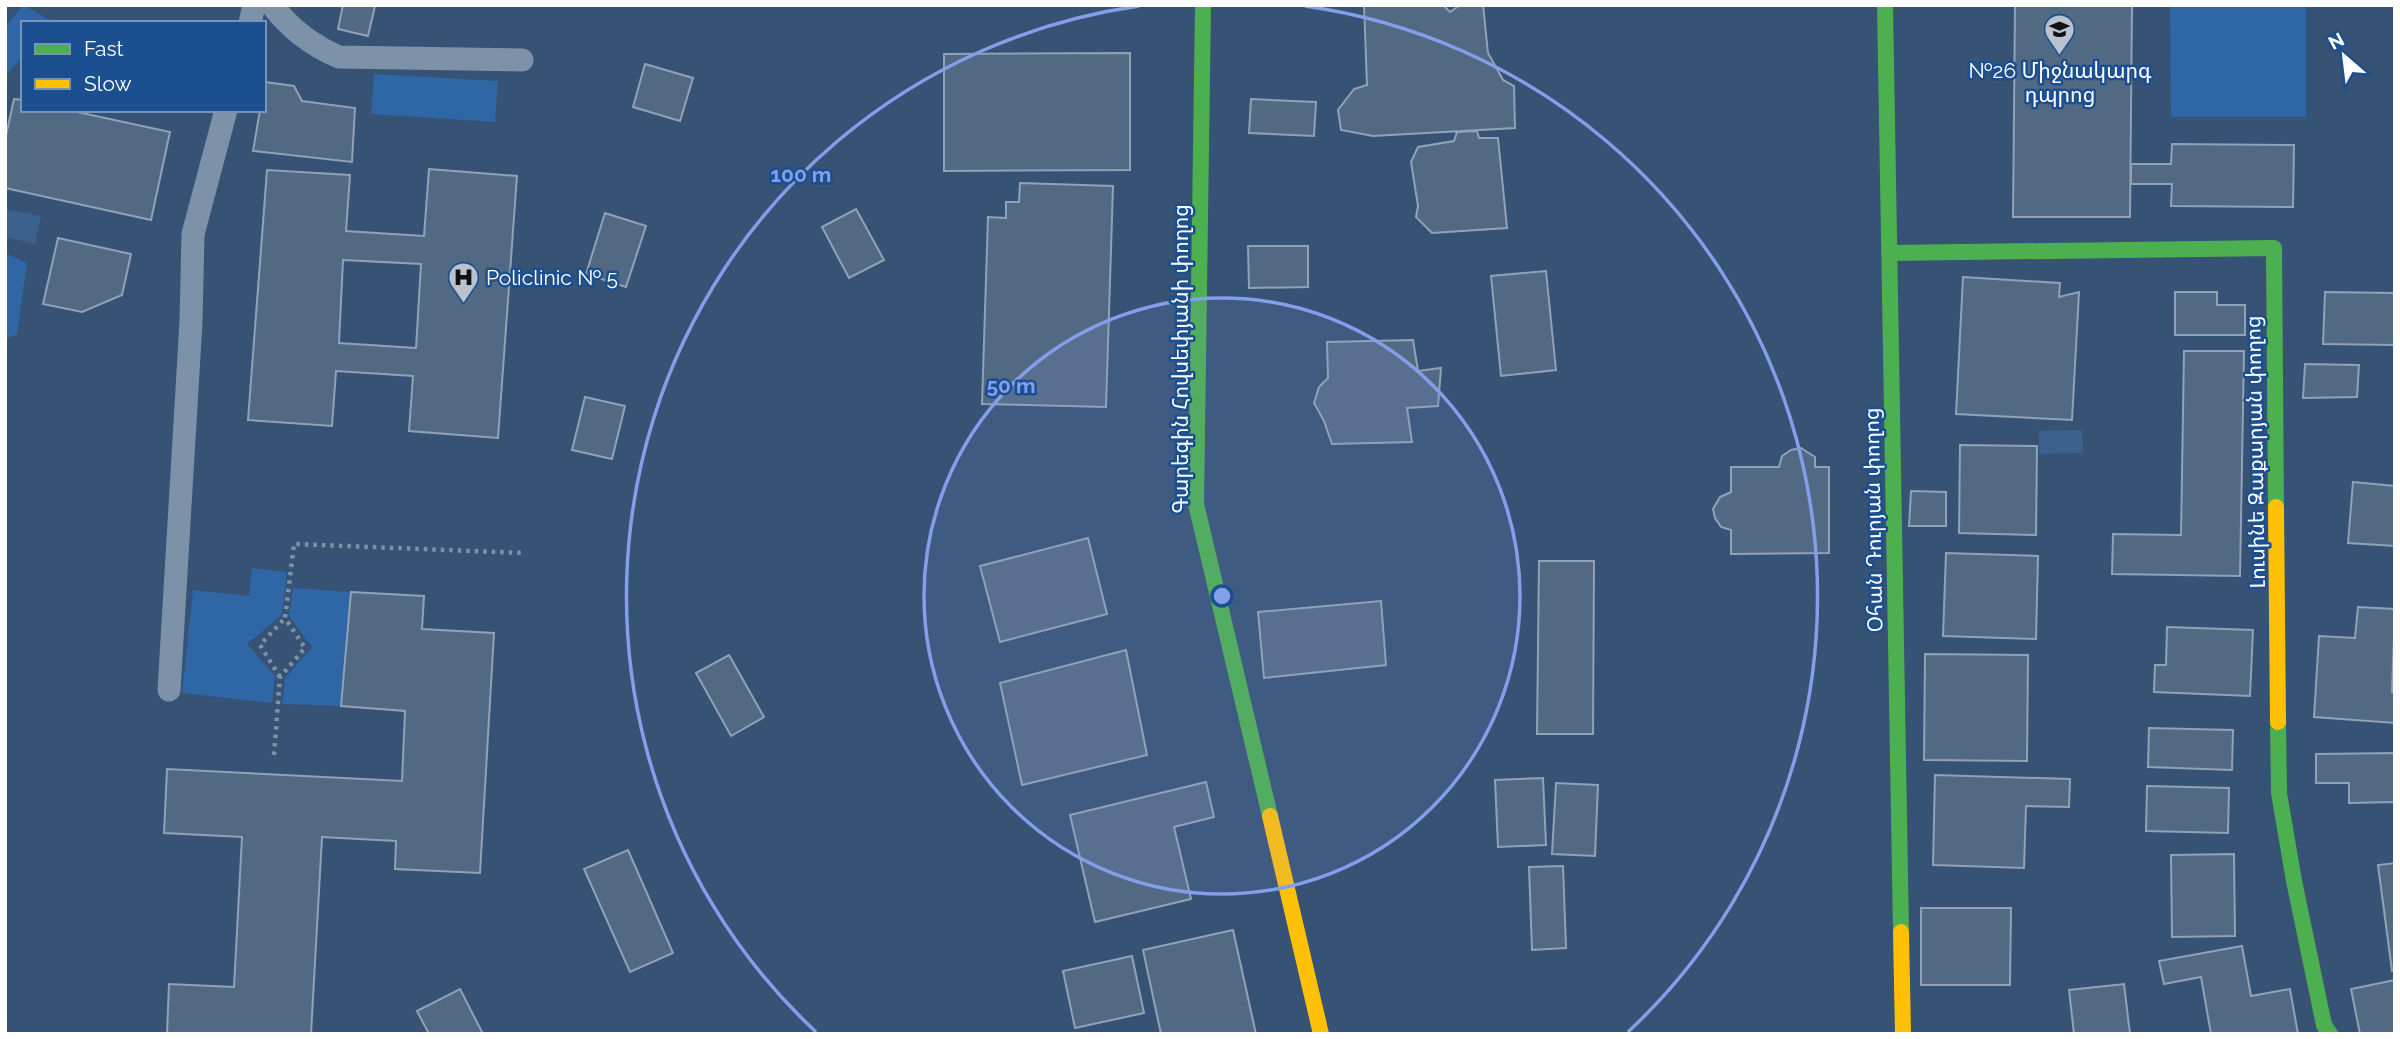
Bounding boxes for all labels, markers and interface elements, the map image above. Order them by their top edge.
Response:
school or university icon: №26 Միջնակարգ դպրոց [2043,13,2077,57]
legend [21,21,266,112]
north arrow [2309,21,2379,91]
text: N [2324,28,2348,54]
text: Fast [84,36,124,61]
place label: №26 Միջնակարգ դպրոց [1969,58,2152,107]
text: Slow [84,71,132,96]
text: 100 m [771,162,831,187]
street label: Գարեգին Հովսեփյանի փողոց [1168,204,1193,514]
hospital icon: Policlinic № 5 [446,260,480,304]
place label: Policlinic № 5 [486,265,618,290]
street label: Լուսինե Զաքարյան փողոց [2240,315,2270,589]
text: 50 m [986,373,1036,398]
street label: Օհան Դուրյան փողոց [1859,407,1887,633]
centre of rings [1210,584,1234,608]

